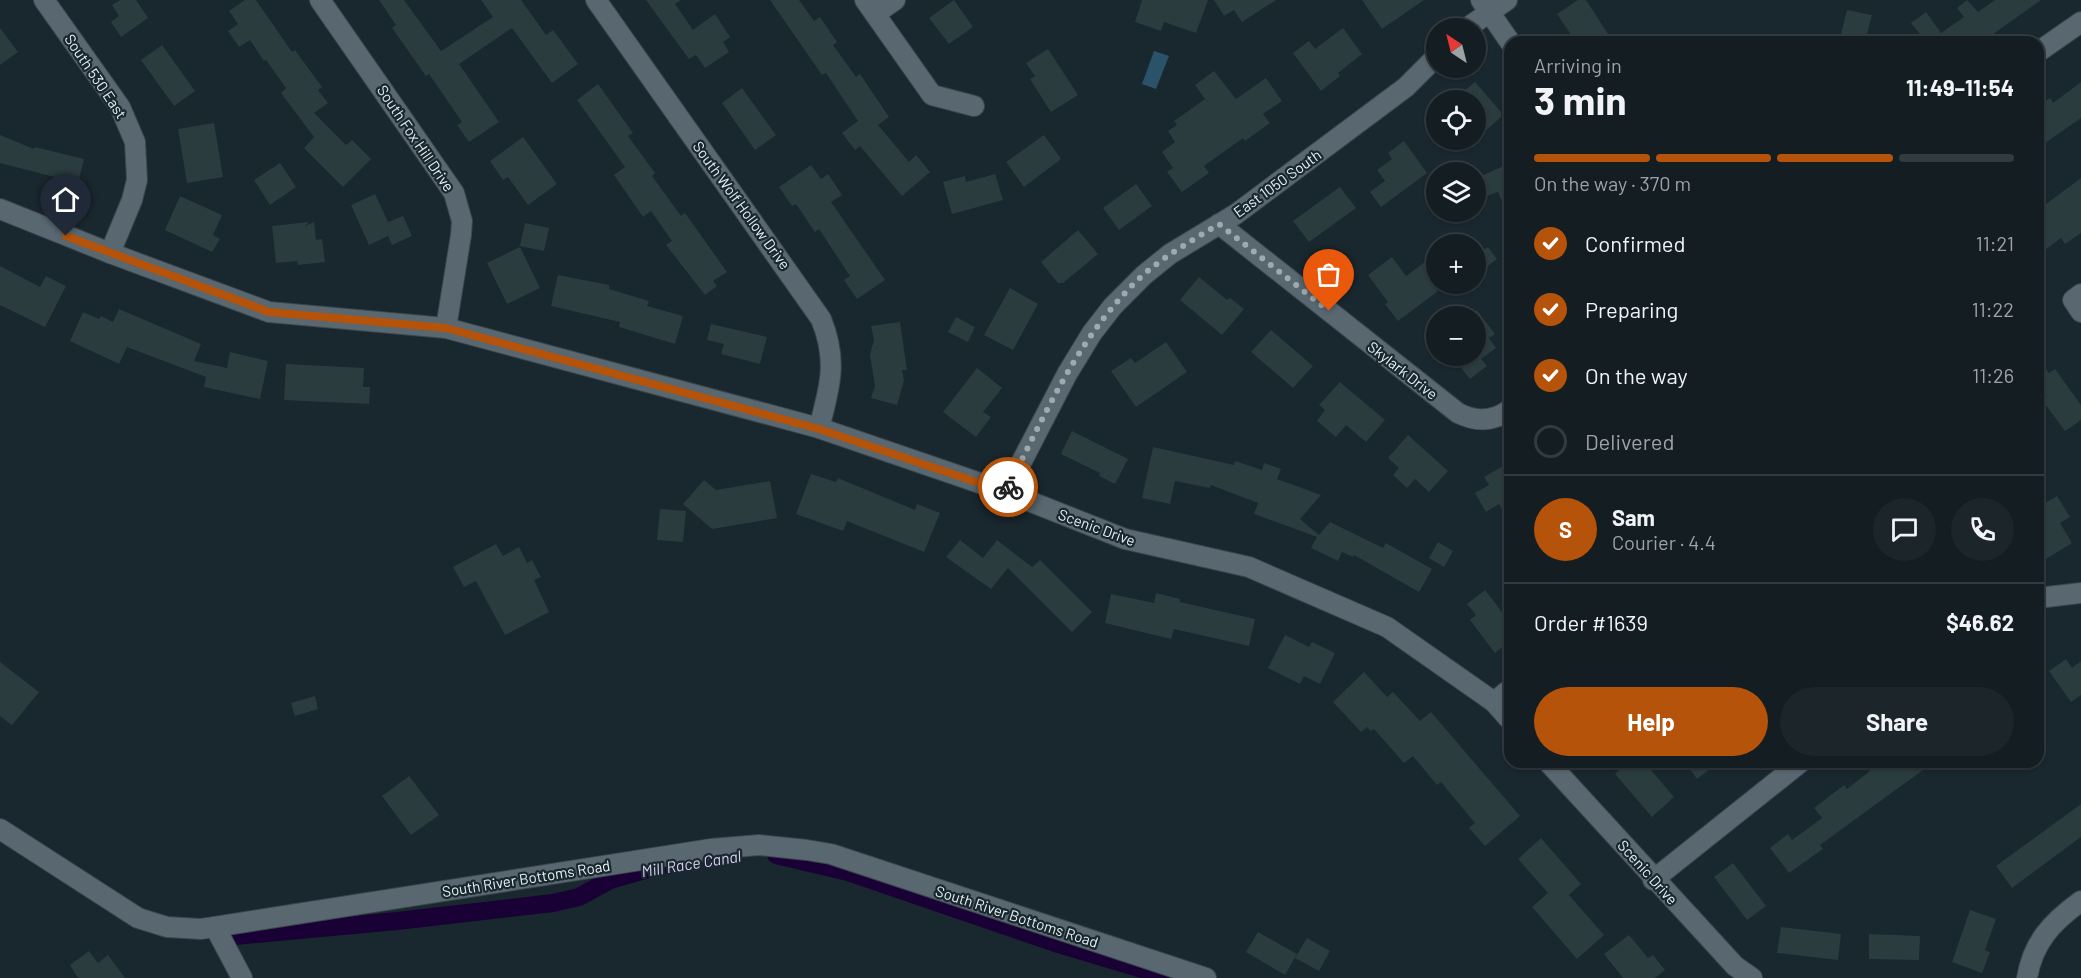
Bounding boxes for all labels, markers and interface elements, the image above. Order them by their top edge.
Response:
north arrow [1426,18,1486,78]
map controls [1426,18,1486,366]
street label: South 530 East [61,30,131,122]
text: Arriving in [1534,53,1622,77]
text: 11:49–11:54 [1906,74,2014,100]
text: 3 min [1534,76,1627,123]
street label: South Fox Hill Drive [374,81,458,195]
button: locate [1426,90,1486,150]
street label: South Wolf Hollow Drive [689,137,795,273]
street label: East 1050 South [1230,145,1324,221]
button: layers [1426,162,1486,222]
text: On the way · 370 m [1534,171,1691,195]
pin [40,174,91,236]
icon: home [49,183,82,216]
icon: check [1534,227,1567,260]
text: Confirmed [1585,230,1685,256]
text: 11:21 [1976,231,2014,255]
button: + [1426,234,1486,294]
pin [1303,249,1354,311]
icon: bag [1312,258,1345,291]
icon: check [1534,293,1567,326]
text: Preparing [1585,296,1678,322]
text: 11:22 [1972,297,2014,321]
button: − [1426,306,1486,366]
street label: Skylark Drive [1364,337,1442,403]
icon: check [1534,359,1567,392]
text: On the way [1585,362,1688,388]
text: 11:26 [1972,363,2014,387]
text: Delivered [1585,428,1674,454]
courier [978,457,1038,517]
icon: bike [992,471,1025,504]
button: chat [1873,498,1936,561]
button: phone [1951,498,2014,561]
text: Sam [1612,504,1655,530]
street label: Scenic Drive [1056,505,1138,549]
text: S [1559,516,1572,542]
text: Courier · 4.4 [1612,530,1716,554]
text: Order #1639 [1534,609,1648,635]
text: $46.62 [1946,609,2014,635]
button: Help [1534,687,1768,756]
button: Share [1780,687,2014,756]
street label: Scenic Drive [1614,836,1682,908]
water label: Mill Race Canal [640,846,743,880]
street label: South River Bottoms Road [441,856,611,900]
street label: South River Bottoms Road [933,881,1101,951]

